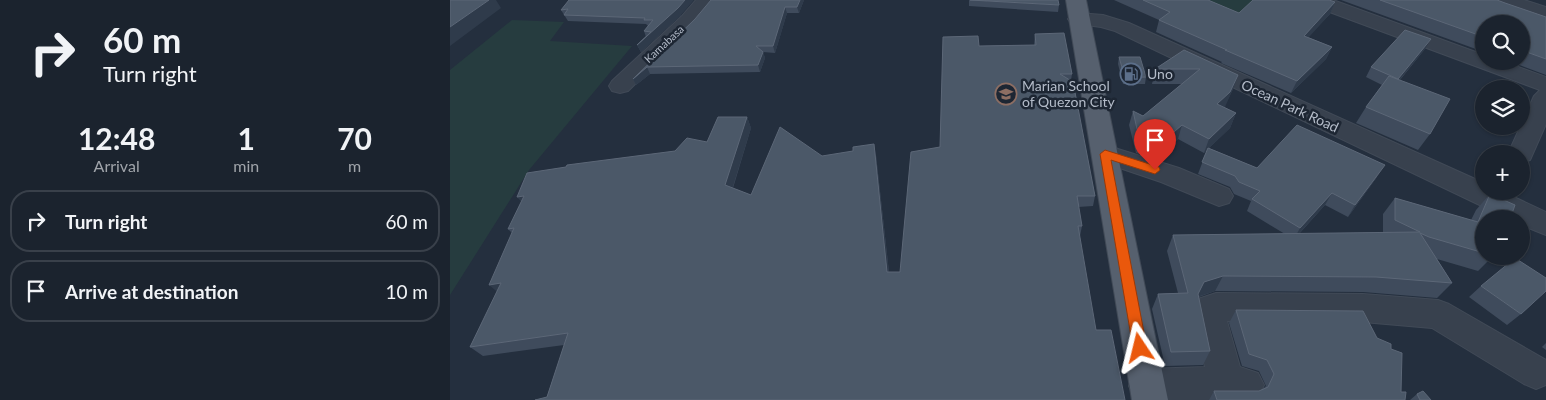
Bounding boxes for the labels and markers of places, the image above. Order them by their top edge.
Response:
fuel station icon: Uno [1119,62,1143,86]
place label: Uno [1147,65,1173,82]
place label: Marian School of Quezon City [1022,77,1116,110]
school or university icon: Marian School of Quezon City [994,82,1018,106]
pin [1134,119,1176,170]

